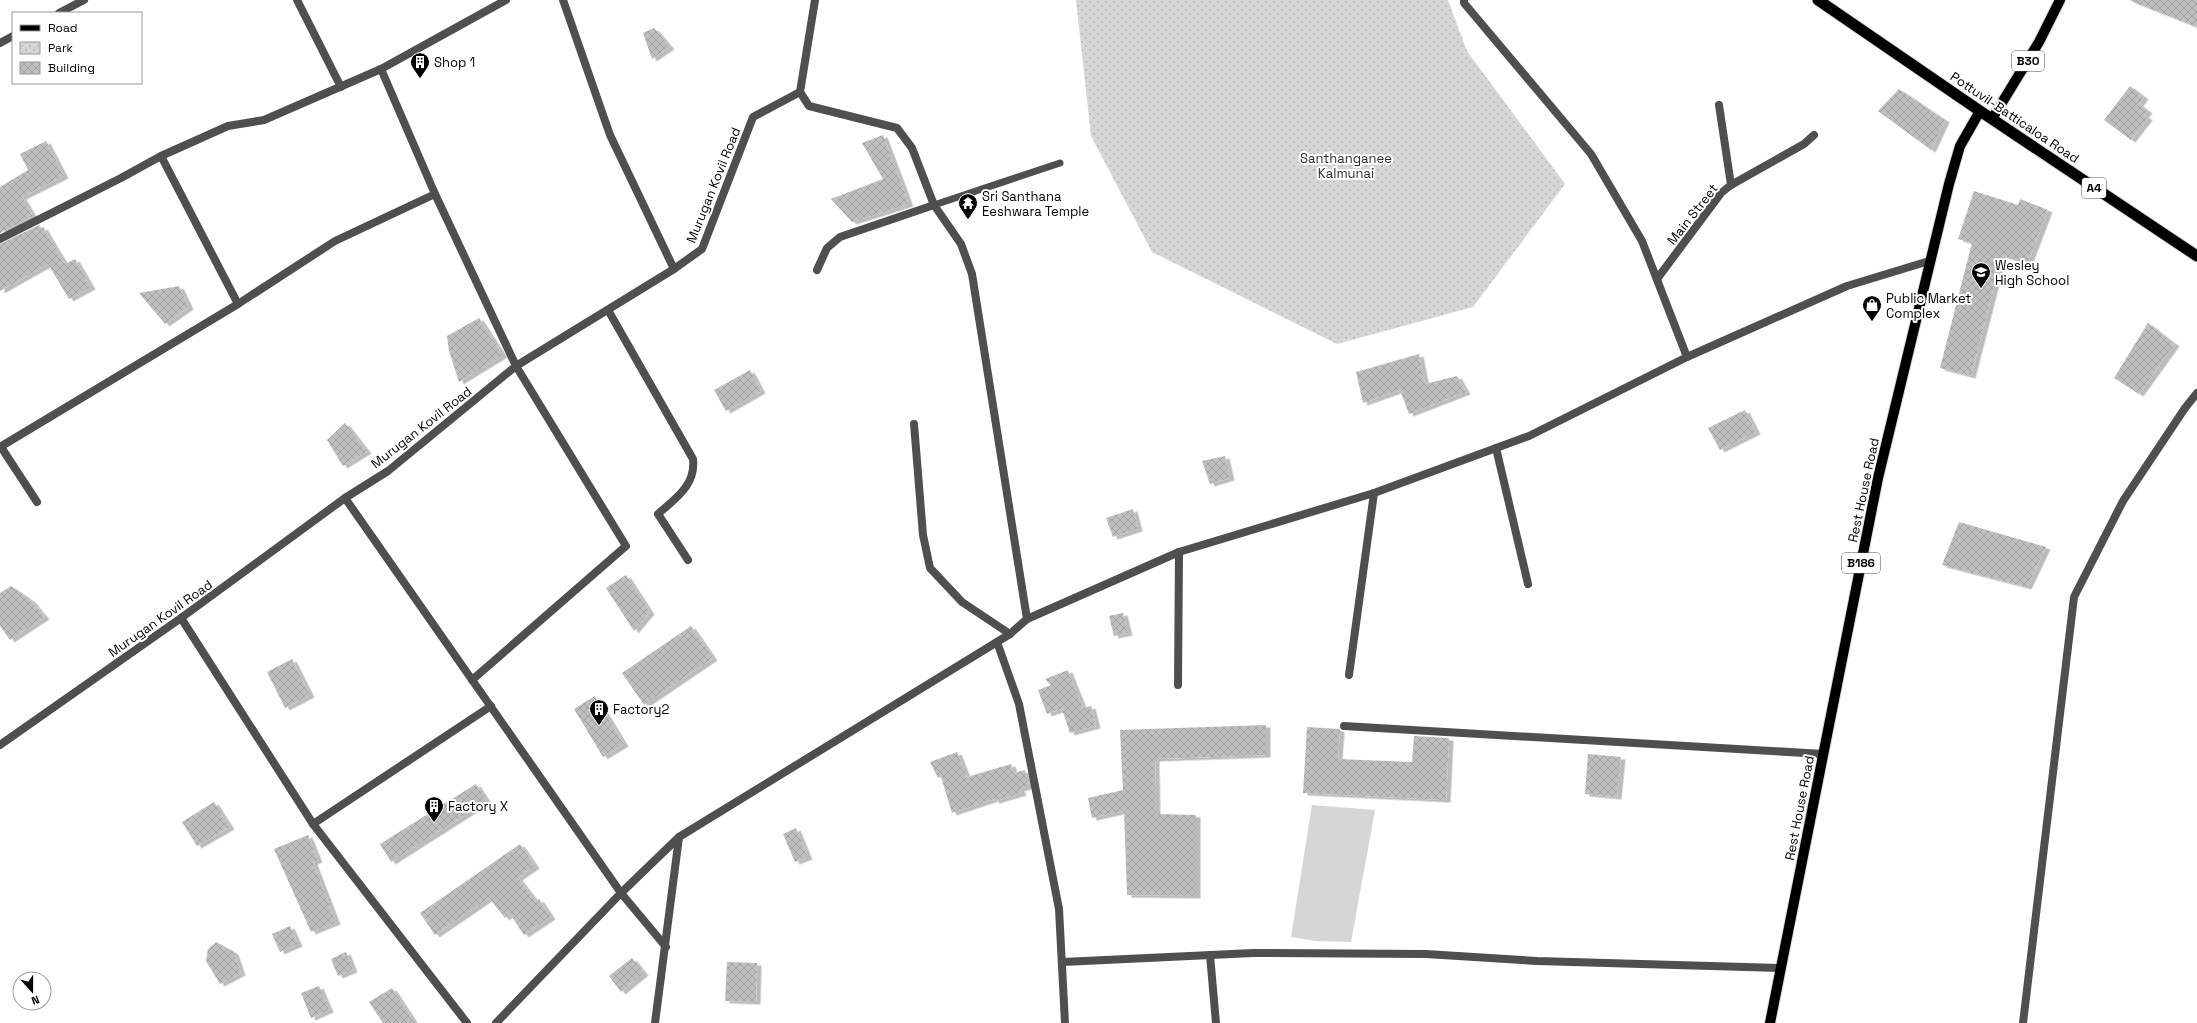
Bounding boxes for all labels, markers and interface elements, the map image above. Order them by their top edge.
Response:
legend [12,12,142,84]
text: Road [48,20,77,36]
text: Park [48,40,73,56]
building icon: Shop 1 [409,51,431,79]
road number: B30 [2012,51,2044,71]
place label: Shop 1 [434,54,475,71]
text: Building [48,60,95,76]
street label: Pottuvil-Batticaloa Road [1947,68,2082,167]
street label: Murugan Kovil Road [682,125,744,246]
park label: Santhanganee Kalmunai [1300,150,1392,182]
road number: A4 [2082,178,2106,198]
street label: Main Street [1663,180,1722,248]
place label: Sri Santhana Eeshwara Temple [982,188,1089,220]
temple icon: Sri Santhana Eeshwara Temple [957,192,979,220]
place label: Wesley High School [1995,257,2069,289]
school or university icon: Wesley High School [1970,261,1992,289]
place label: Public Market Complex [1886,290,1971,322]
shop icon: Public Market Complex [1861,294,1883,322]
street label: Murugan Kovil Road [368,383,475,472]
street label: Rest House Road [1844,436,1883,544]
road number: B186 [1842,553,1880,573]
street label: Murugan Kovil Road [105,576,216,661]
building icon: Factory2 [588,698,610,726]
place label: Factory2 [613,701,669,718]
street label: Rest House Road [1781,754,1818,862]
building icon: Factory X [423,795,445,823]
place label: Factory X [448,798,508,815]
north arrow [12,971,52,1011]
text: N [30,992,42,1008]

